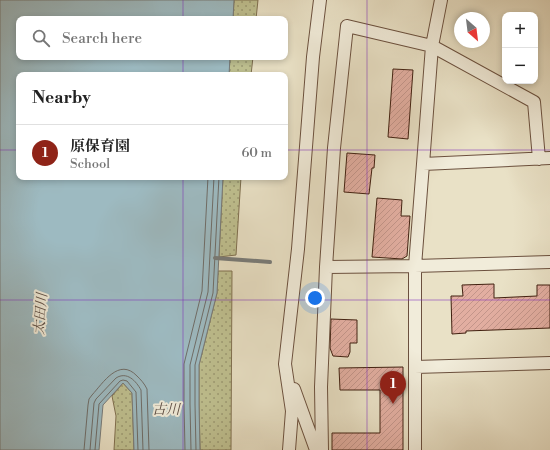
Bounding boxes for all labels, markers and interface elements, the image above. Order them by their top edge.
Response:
north arrow [454,12,490,48]
map controls [502,12,538,84]
button: + [502,12,538,48]
search box [16,16,288,60]
icon: search [30,27,52,49]
text: Search here [62,29,142,48]
button: − [502,48,538,84]
text: Nearby [32,87,91,109]
text: 原保育園 [70,137,130,156]
text: 1 [42,145,48,161]
text: 60 m [241,145,272,161]
text: School [70,156,110,172]
your location [305,288,325,308]
water label: 太田川 [30,290,52,336]
pin: 1 [380,371,406,404]
water label: 古川 [152,401,182,419]

